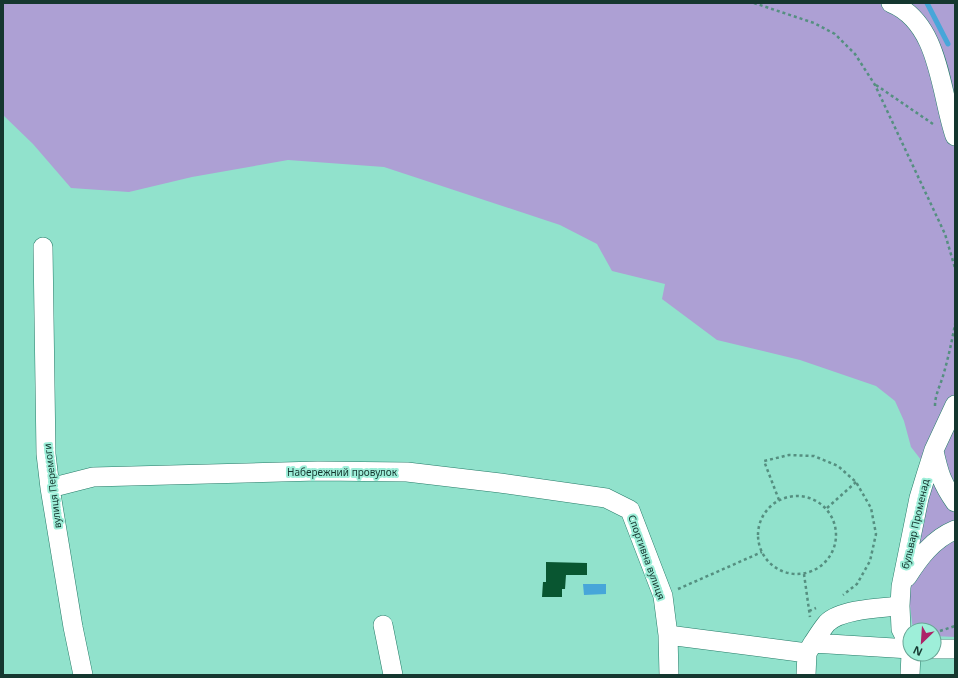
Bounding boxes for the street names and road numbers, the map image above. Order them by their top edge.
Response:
street label: вулиця Перемоги [40,443,64,529]
street label: Набережний провулок [287,465,398,479]
street label: бульвар Променад [898,478,932,570]
street label: Спортивна вулиця [625,513,669,601]

